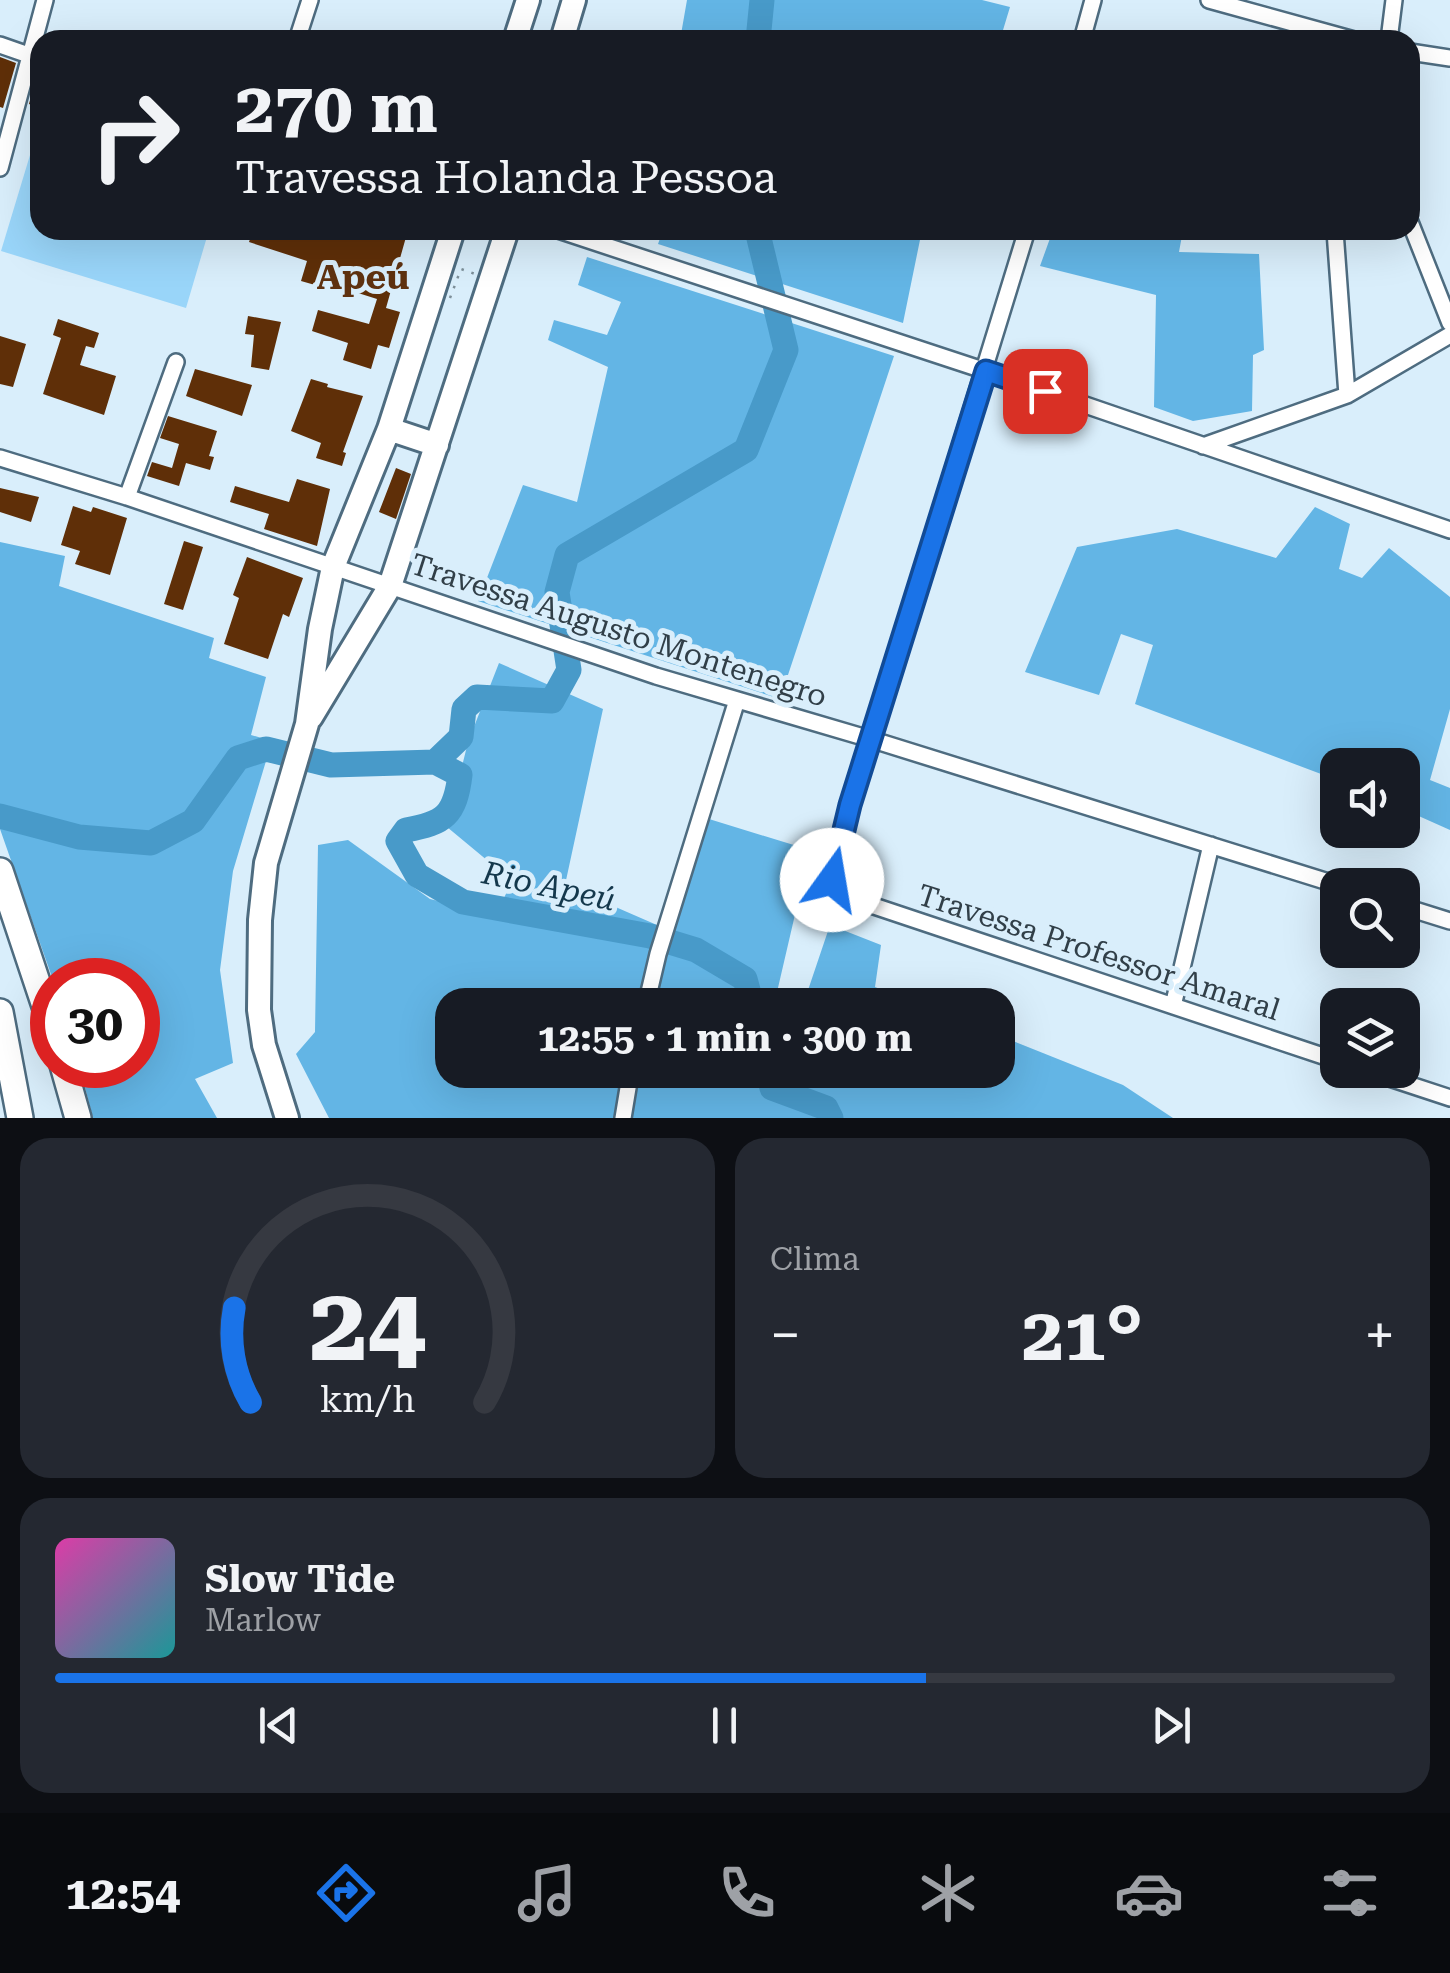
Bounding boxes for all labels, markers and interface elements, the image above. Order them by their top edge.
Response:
text: 270 m [235,67,438,149]
icon: right [70,70,200,200]
text: Travessa Holanda Pessoa [235,151,777,204]
district label: Apeú [317,257,409,298]
pin [1003,349,1088,434]
icon: arrive [1018,364,1073,419]
street label: Travessa Augusto Montenegro [407,546,831,714]
map controls [1320,748,1420,1088]
button: sound [1320,748,1420,848]
position arrow [780,828,884,932]
water label: Rio Apeú [478,853,619,919]
button: search [1320,868,1420,968]
street label: Travessa Professor Amaral [913,877,1285,1027]
speed limit sign: 30 [30,958,160,1088]
button: layers [1320,988,1420,1088]
text: 12:55 · 1 min · 300 m [538,1016,912,1060]
text: Clima [770,1240,860,1278]
text: 24 [309,1264,426,1385]
text: 21° [1022,1290,1143,1378]
text: − [770,1303,801,1367]
text: + [1364,1303,1395,1367]
text: km/h [320,1379,415,1421]
text: Slow Tide [205,1557,395,1601]
text: Marlow [205,1601,321,1639]
icon: previous [251,1698,306,1753]
icon: pause [697,1698,752,1753]
icon: next [1144,1698,1199,1753]
icon: directions [311,1858,381,1928]
icon: music [512,1858,582,1928]
icon: phone [712,1858,782,1928]
icon: climate [913,1858,983,1928]
icon: car [1114,1858,1184,1928]
icon: filters [1315,1858,1385,1928]
text: 12:54 [65,1867,180,1920]

